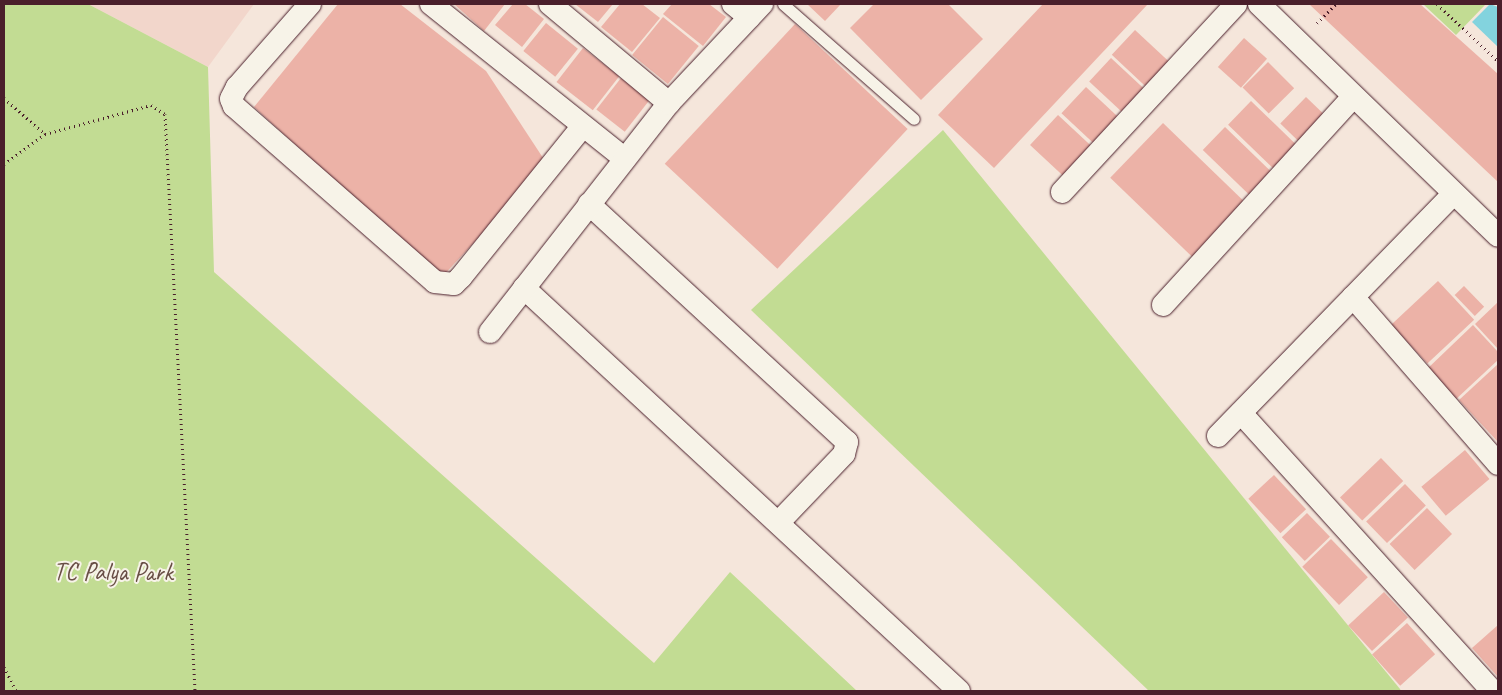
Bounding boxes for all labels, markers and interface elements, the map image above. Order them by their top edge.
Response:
park label: TC Palya Park [53,557,173,587]

